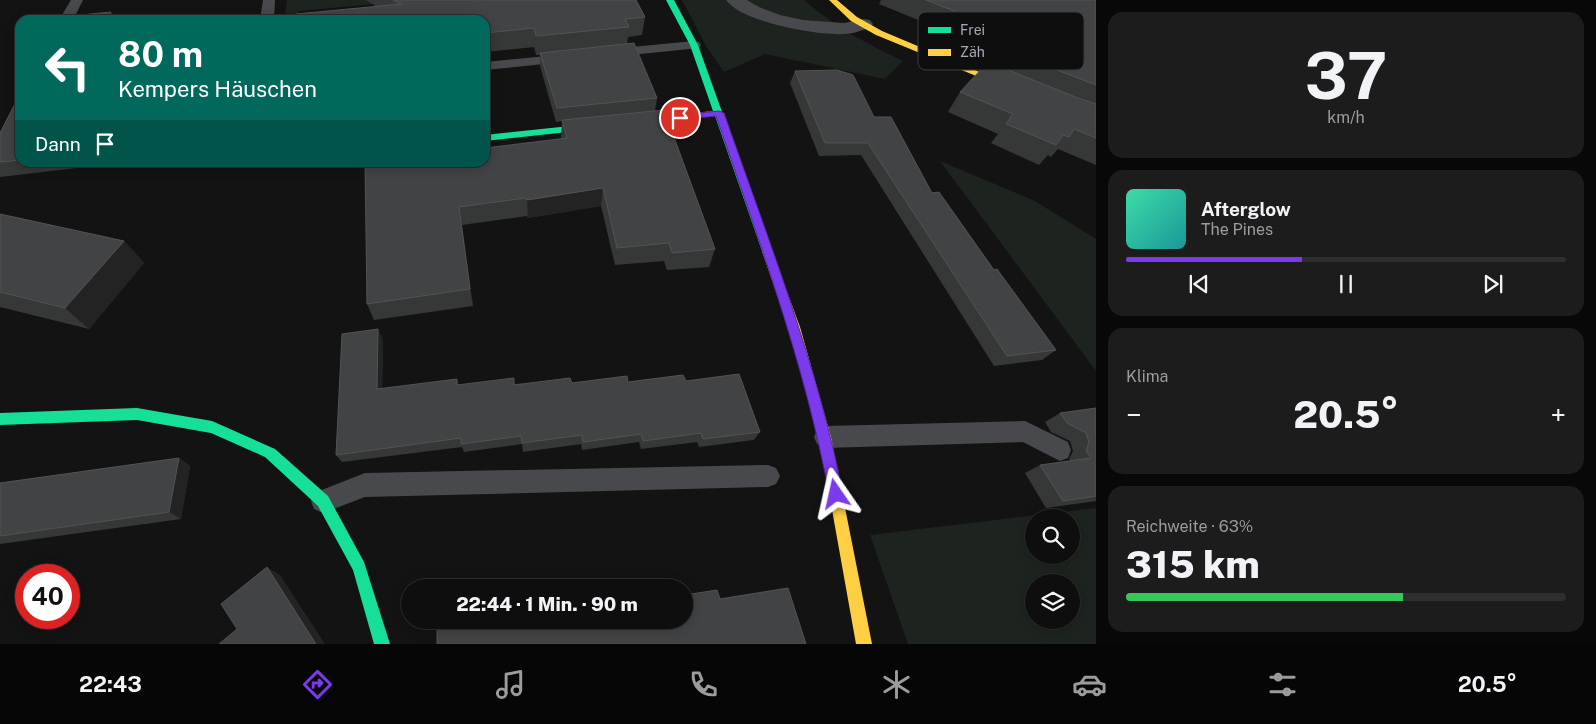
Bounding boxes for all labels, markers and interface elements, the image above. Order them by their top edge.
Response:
legend [918,12,1084,70]
text: Frei [960,22,985,38]
text: 80 m [118,34,203,75]
icon: left [35,35,100,100]
text: 37 [1305,37,1387,114]
text: Zäh [960,44,985,60]
text: Kempers Häuschen [118,76,317,102]
pin [659,97,701,139]
icon: arrive [666,104,694,132]
text: km/h [1327,108,1365,127]
icon: arrive [91,130,119,158]
text: Dann [35,133,81,155]
text: Afterglow [1201,198,1291,220]
text: The Pines [1201,220,1273,239]
icon: previous [1185,270,1213,298]
icon: pause [1332,270,1360,298]
icon: next [1479,270,1507,298]
text: Klima [1126,367,1168,386]
text: 20.5° [1293,392,1399,437]
text: − [1126,398,1142,431]
text: + [1550,398,1566,431]
position arrow [809,467,861,519]
map controls [1025,509,1080,629]
button: search [1025,509,1080,564]
text: Reichweite · 63% [1126,517,1253,536]
text: 315 km [1126,542,1260,587]
speed limit sign: 40 [15,564,80,629]
button: layers [1025,574,1080,629]
text: 22:44 · 1 Min. · 90 m [456,593,638,615]
icon: directions [300,667,335,702]
icon: music [493,667,528,702]
icon: phone [686,667,721,702]
icon: climate [879,667,914,702]
icon: car [1072,667,1107,702]
icon: filters [1265,667,1300,702]
text: 22:43 [79,671,142,697]
text: 20.5° [1458,671,1517,697]

